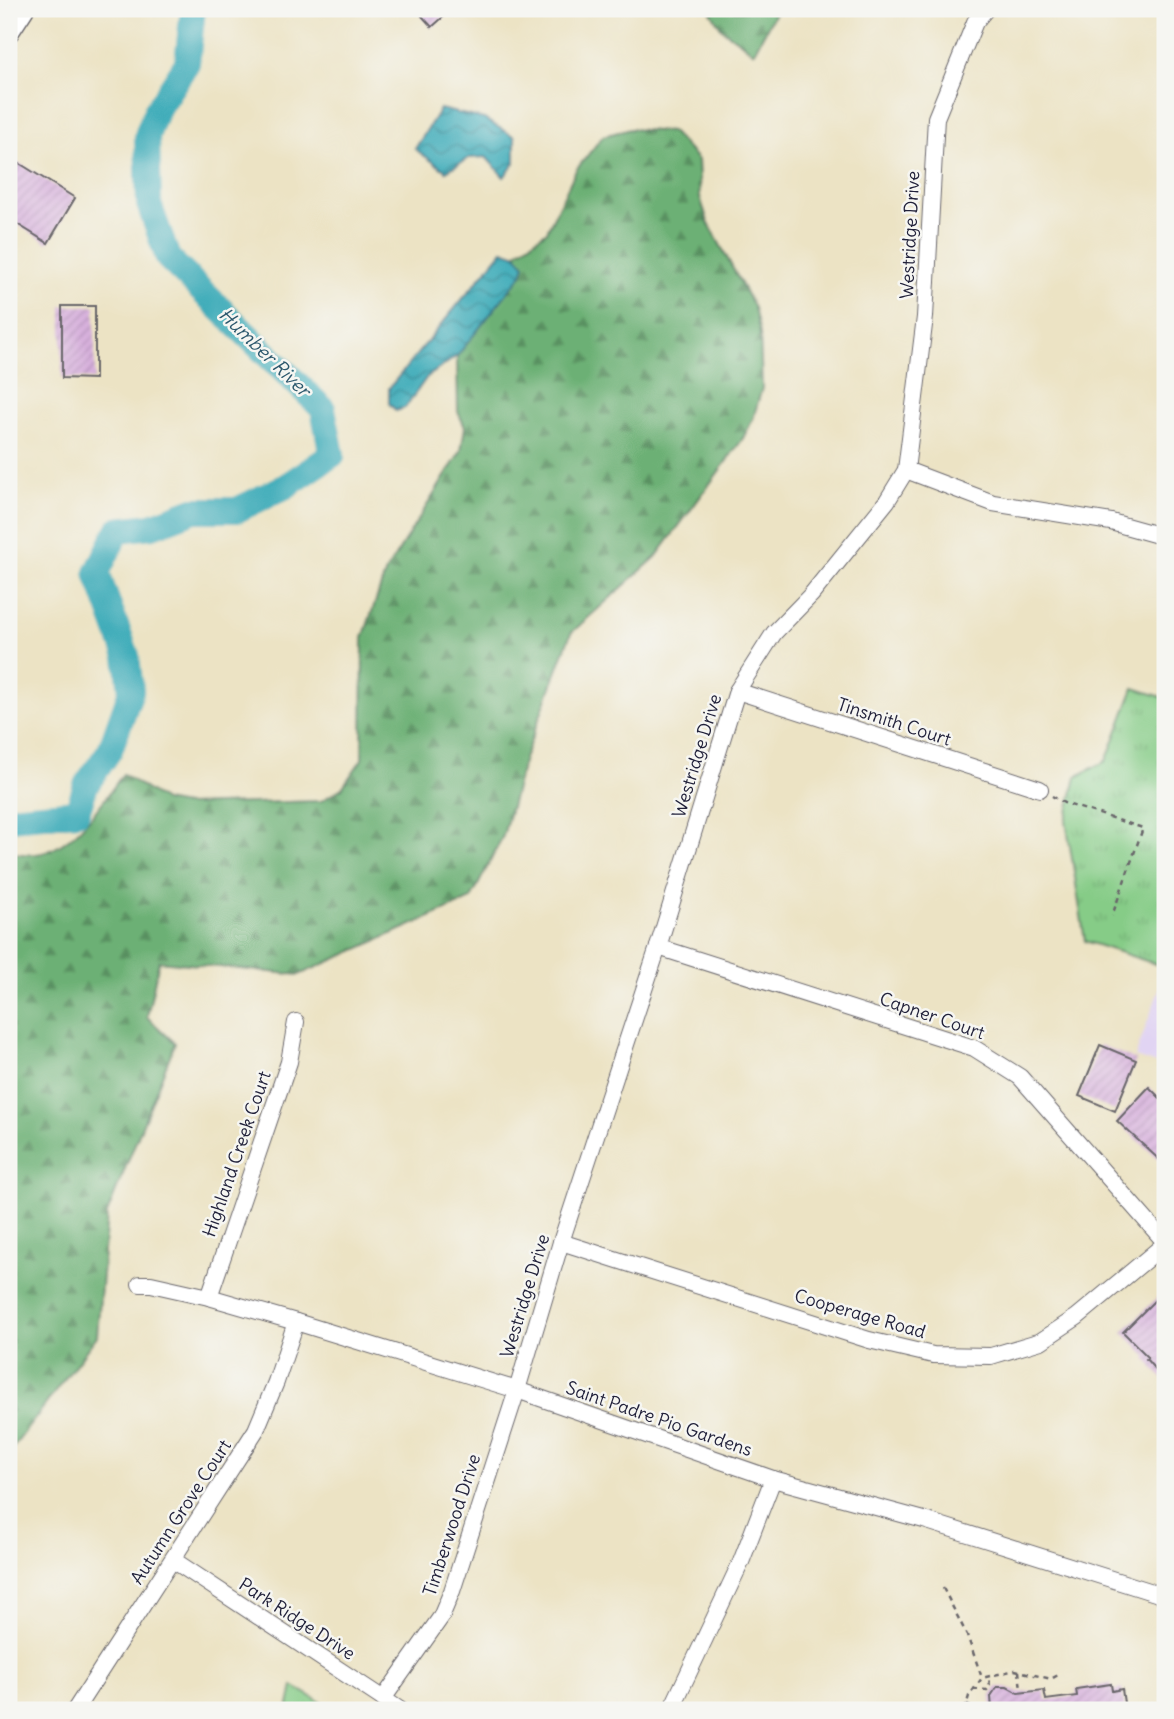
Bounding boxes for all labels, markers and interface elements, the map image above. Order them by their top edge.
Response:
street label: Westridge Drive [895,170,924,300]
water label: Humber River [214,302,317,403]
street label: Westridge Drive [667,691,726,821]
street label: Tinsmith Court [834,692,954,751]
street label: Capner Court [877,987,988,1044]
street label: Highland Creek Court [197,1068,276,1240]
street label: Westridge Drive [495,1231,554,1361]
street label: Cooperage Road [792,1284,929,1343]
street label: Saint Padre Pio Gardens [563,1376,755,1461]
street label: Autumn Grove Court [125,1435,236,1588]
street label: Timberwood Drive [418,1451,485,1599]
street label: Park Ridge Drive [235,1572,360,1665]

